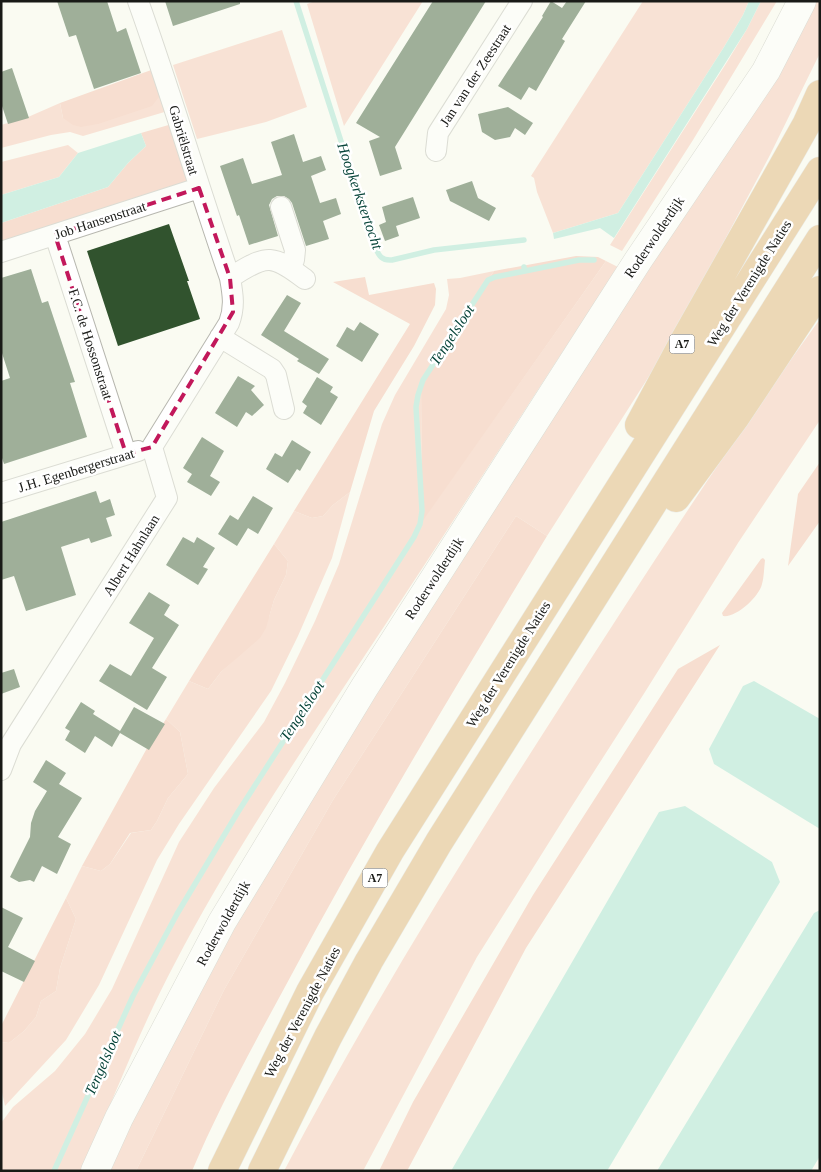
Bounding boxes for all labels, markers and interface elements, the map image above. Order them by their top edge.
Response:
street label: Jan van der Zeestraat [437,21,514,129]
street label: Gabriëlstraat [166,103,201,177]
water label: Hoogkerkstertocht [334,140,386,252]
street label: Roderwolderdijk [622,194,687,281]
street label: Job Hansenstraat [53,199,148,242]
street label: Weg der Verenigde Naties [704,217,794,349]
street label: F.C. de Hossonstraat [66,287,116,402]
water label: Tengelsloot [427,301,478,368]
road number: A7 [670,334,694,354]
street label: J.H. Egenbergerstraat [16,446,136,495]
street label: Albert Hahnlaan [100,512,162,599]
street label: Roderwolderdijk [402,534,467,622]
street label: Weg der Verenigde Naties [463,598,553,730]
water label: Tengelsloot [277,677,328,744]
road number: A7 [362,868,388,888]
street label: Roderwolderdijk [194,878,253,968]
street label: Weg der Verenigde Naties [262,944,343,1080]
water label: Tengelsloot [82,1028,125,1098]

